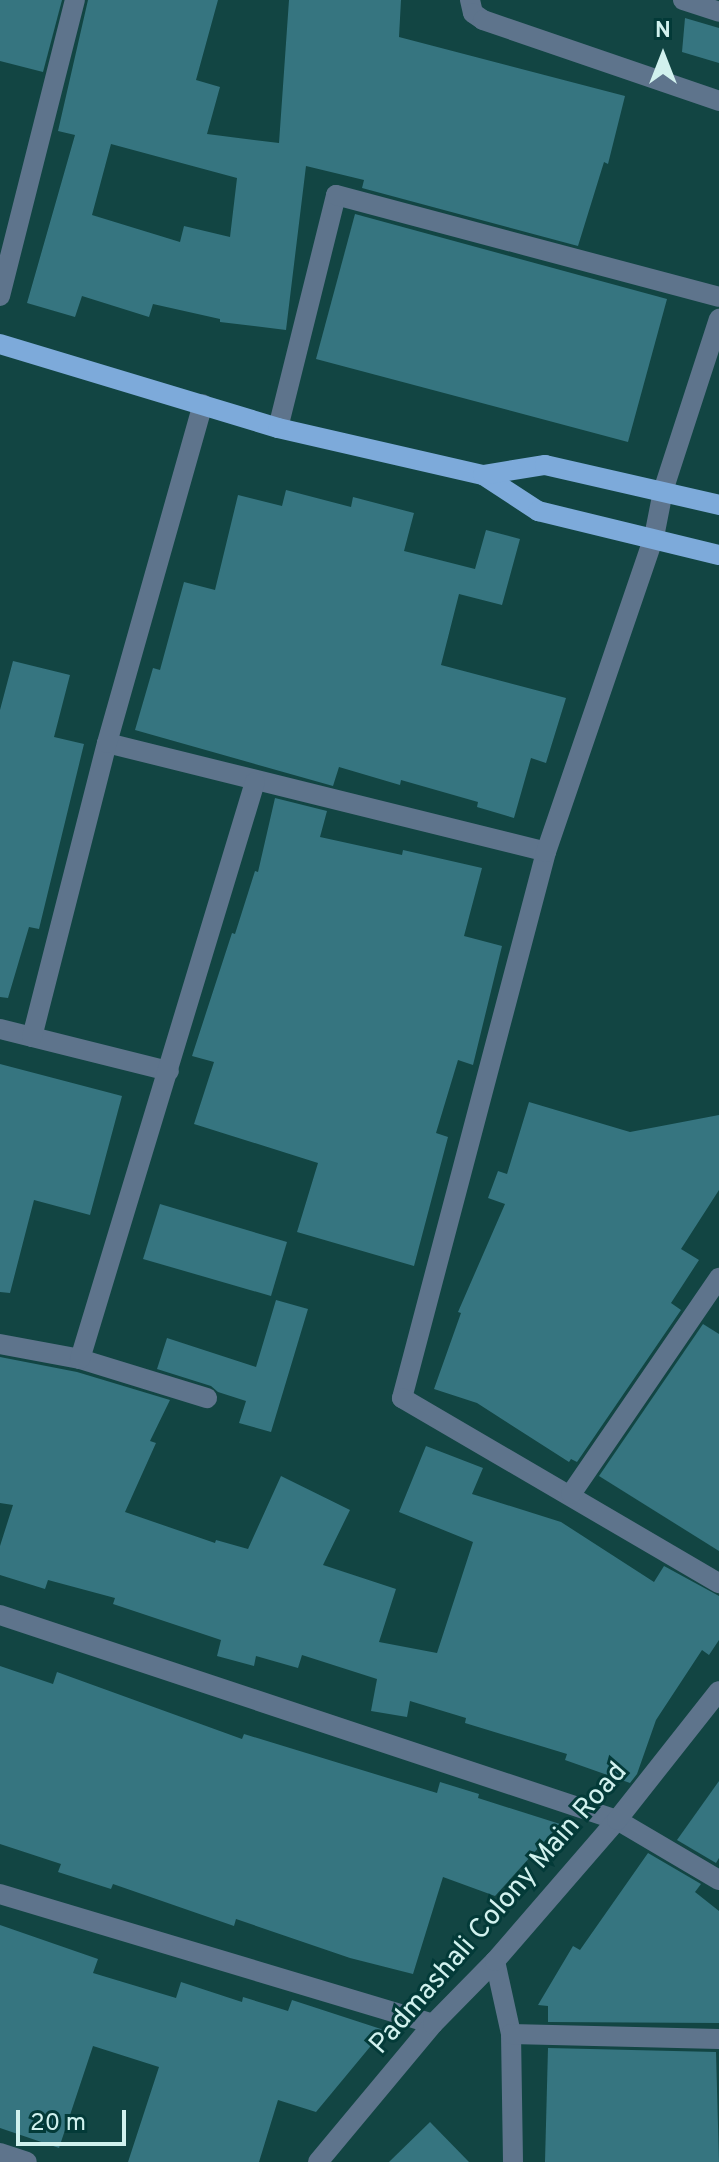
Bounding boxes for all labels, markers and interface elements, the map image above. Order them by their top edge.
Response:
north arrow [623,16,703,96]
text: N [655,18,671,45]
street label: Padmashali Colony Main Road [363,1756,635,2062]
scale bar [20,2094,130,2144]
text: 20 m [30,2109,86,2139]

